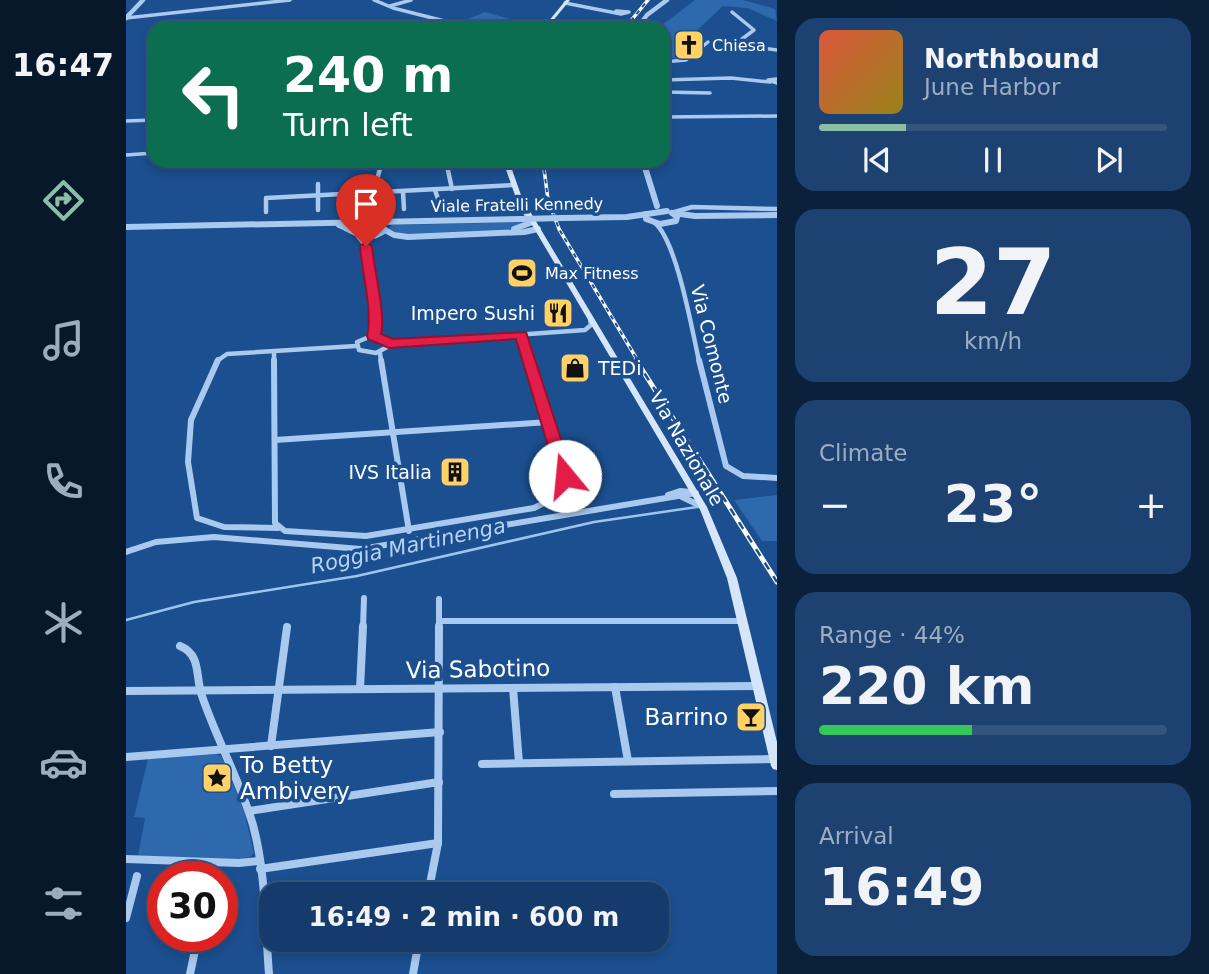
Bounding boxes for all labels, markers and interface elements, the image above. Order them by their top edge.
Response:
church icon: Chiesa [672,28,706,62]
place label: Chiesa [712,36,766,55]
text: Northbound [924,44,1100,74]
text: 16:47 [12,46,114,84]
text: 240 m [283,47,453,104]
icon: left [168,49,259,140]
text: June Harbor [924,74,1060,100]
text: Turn left [283,106,413,144]
icon: previous [858,141,896,179]
icon: pause [974,141,1012,179]
icon: next [1090,141,1128,179]
pin [336,174,396,246]
icon: directions [39,176,88,225]
icon: arrive [347,185,385,223]
street label: Viale Fratelli Kennedy [431,194,603,216]
text: 27 [930,230,1056,335]
sports icon: Max Fitness [505,256,539,290]
place label: Max Fitness [545,264,639,283]
street label: Via Comonte [687,282,737,406]
restaurant icon: Impero Sushi [541,296,575,330]
place label: Impero Sushi [411,302,535,324]
icon: music [39,316,88,365]
text: km/h [964,328,1022,354]
shop icon: TEDi [558,351,592,385]
place label: TEDi [597,357,642,379]
street label: Via Nazionale [645,387,729,509]
position arrow [528,439,602,513]
text: Climate [819,440,908,466]
building icon: IVS Italia [438,455,472,489]
icon: phone [39,457,88,506]
place label: IVS Italia [348,461,432,483]
text: 23° [944,474,1042,534]
text: − [819,483,851,527]
text: + [1135,483,1167,527]
water label: Roggia Martinenga [308,514,508,578]
icon: climate [39,598,88,647]
text: Range · 44% [819,622,965,648]
street label: Via Sabotino [406,655,550,683]
text: 220 km [819,656,1034,716]
bar icon: Barrino [734,700,768,734]
place label: Barrino [645,704,728,730]
icon: car [39,738,88,787]
place label: To Betty Ambivery [239,752,350,804]
place icon: To Betty Ambivery [200,761,234,795]
text: Arrival [819,823,894,849]
text: 16:49 [819,857,985,917]
speed limit sign: 30 [147,861,238,952]
icon: filters [39,879,88,928]
text: 16:49 · 2 min · 600 m [309,902,619,932]

